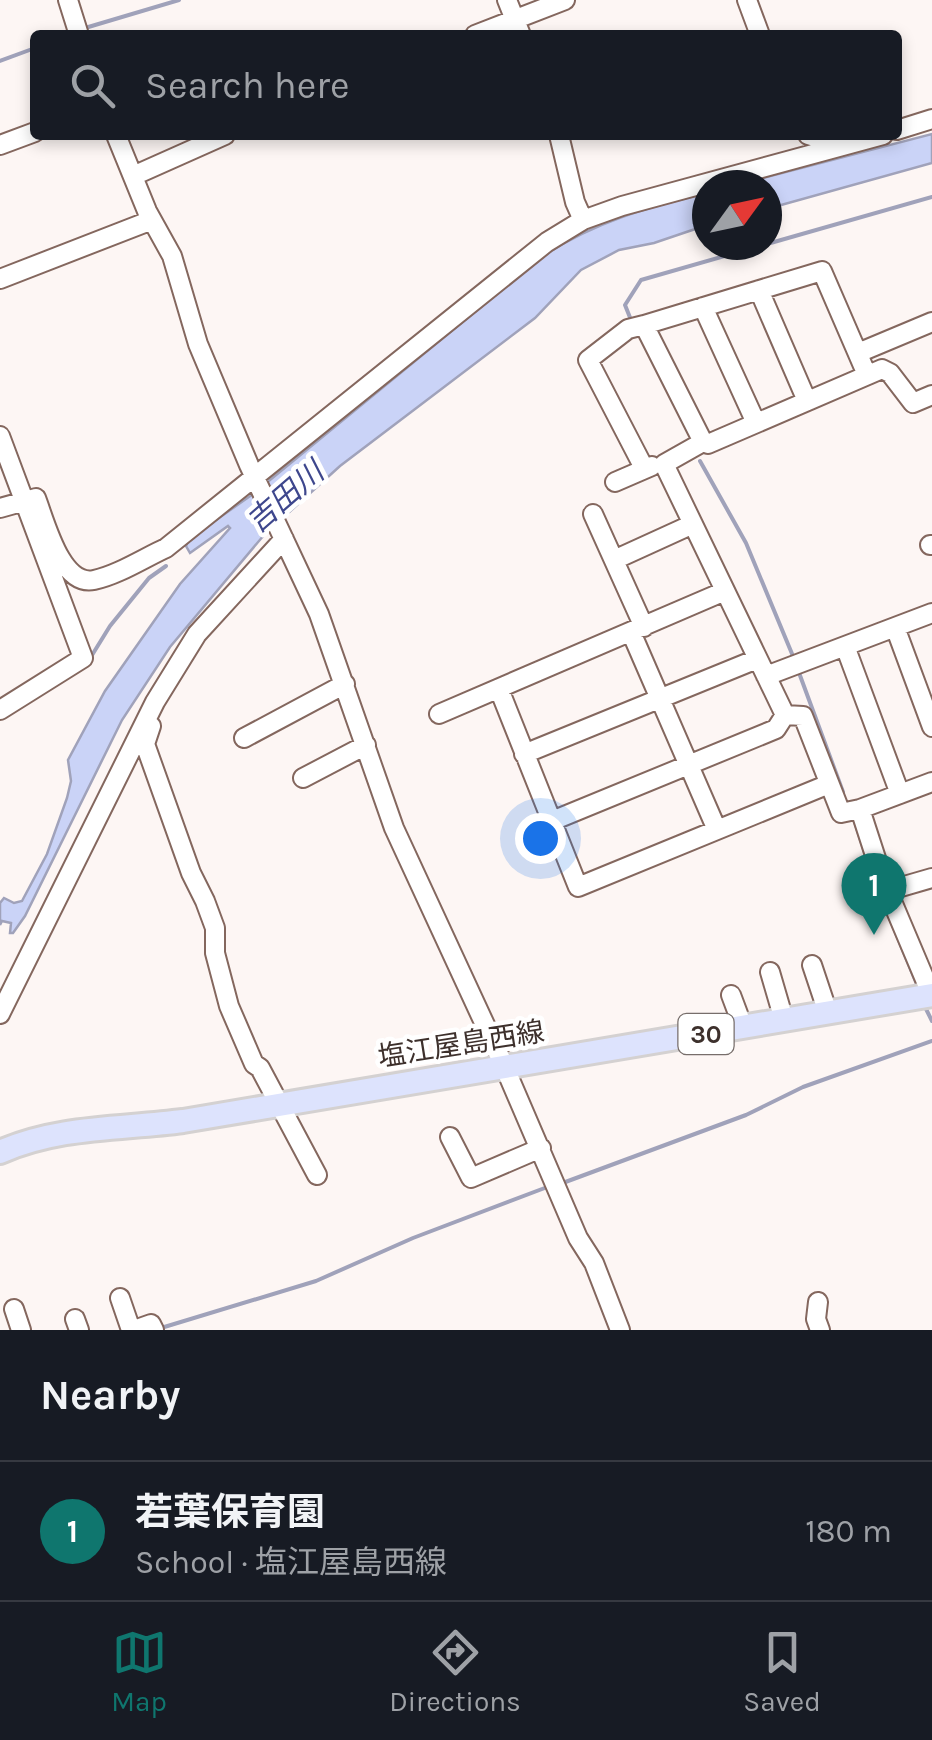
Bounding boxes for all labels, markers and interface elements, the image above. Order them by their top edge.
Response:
search box [30,30,902,140]
icon: search [65,58,120,113]
text: Search here [145,63,349,108]
north arrow [692,170,782,260]
water label: 吉田川 [239,452,333,540]
your location [515,813,566,864]
pin: 1 [842,852,906,935]
road number: 30 [678,1014,734,1054]
street label: 塩江屋島西線 [375,1015,547,1073]
text: Nearby [40,1370,180,1420]
text: 若葉保育園 [135,1490,325,1535]
text: 1 [67,1513,78,1550]
text: 180 m [805,1513,892,1550]
text: School · 塩江屋島西線 [135,1544,447,1581]
tab: Map [111,1625,167,1718]
tab: Directions [389,1625,521,1718]
tab: Saved [743,1625,821,1718]

